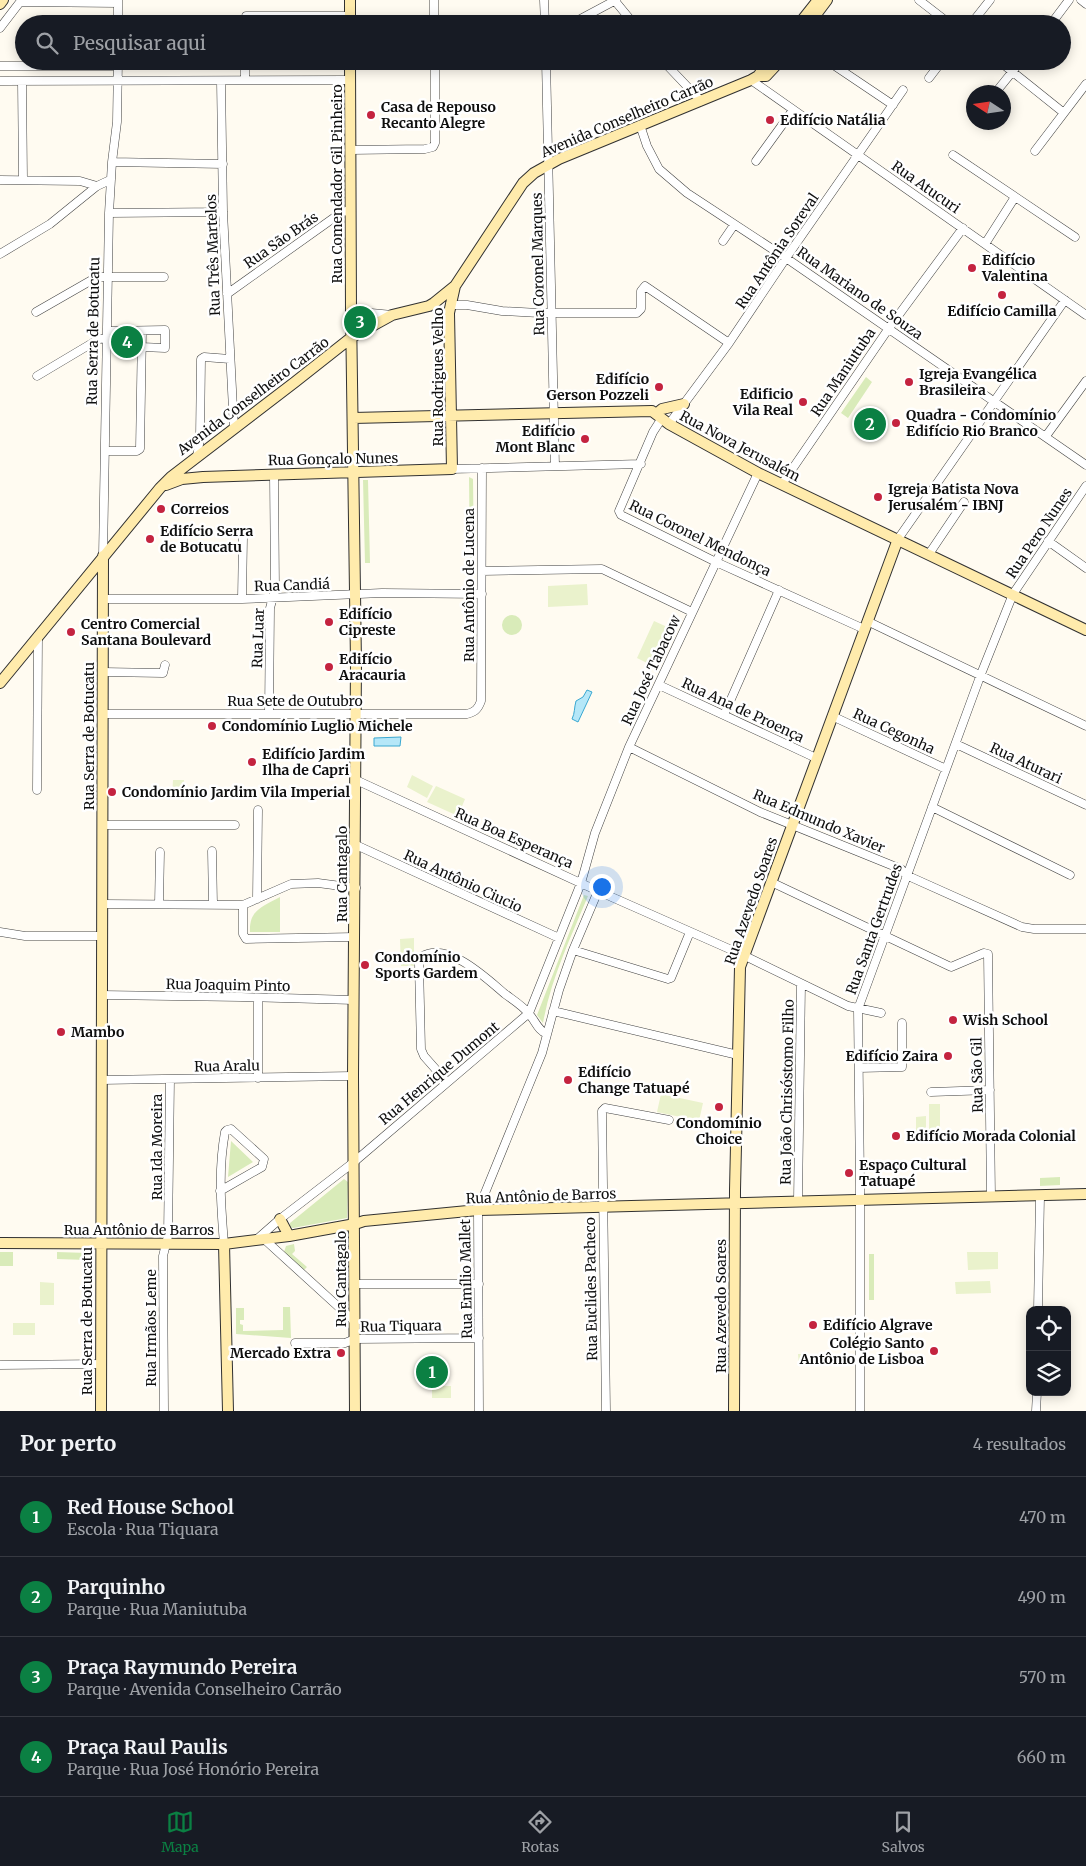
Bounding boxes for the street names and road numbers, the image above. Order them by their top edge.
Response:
street label: Avenida Conselheiro Carrão [537,72,716,162]
street label: Rua Comendador Gil Pinheiro [328,84,346,284]
street label: Rua Atucuri [888,157,964,217]
street label: Rua Antônia Soreval [732,189,823,312]
street label: Rua Coronel Marques [528,192,548,336]
street label: Rua Três Martelos [202,194,224,316]
street label: Rua São Brás [240,208,322,272]
street label: Rua Mariano de Souza [794,243,927,344]
street label: Rua Serra de Botucatu [83,257,103,405]
street label: Rua Rodrigues Velho [429,308,447,446]
street label: Rua Maniutuba [807,324,879,420]
street label: Avenida Conselheiro Carrão [173,333,333,460]
street label: Rua Nova Jerusalém [677,407,803,485]
street label: Rua Gonçalo Nunes [268,449,398,469]
street label: Rua Pero Nunes [1002,484,1076,582]
street label: Rua Coronel Mendonça [626,496,774,580]
street label: Rua Antônio de Lucena [460,507,478,662]
street label: Rua Candiá [254,575,331,595]
street label: Rua Luar [248,608,268,668]
street label: Rua José Tabacow [618,612,684,728]
street label: Rua Serra de Botucatu [80,662,98,810]
street label: Rua Ana de Proença [679,674,807,746]
street label: Rua Sete de Outubro [227,692,363,710]
street label: Rua Cegonha [850,704,938,758]
street label: Rua Aturari [987,738,1065,788]
street label: Rua Edmundo Xavier [750,785,888,857]
street label: Rua Boa Esperança [452,804,576,872]
street label: Rua Cantagalo [333,826,351,922]
street label: Rua Azevedo Soares [721,835,781,967]
street label: Rua Antônio Ciucio [401,846,525,916]
street label: Rua Santa Gertrudes [842,861,906,997]
street label: Rua Joaquim Pinto [166,975,290,995]
street label: Rua João Chrisóstomo Filho [776,999,798,1185]
street label: Rua Henrique Dumont [375,1017,503,1128]
street label: Rua São Gil [967,1036,987,1113]
street label: Rua Aralu [194,1056,260,1076]
street label: Rua Ida Moreira [148,1093,166,1200]
street label: Rua Antônio de Barros [466,1184,617,1208]
street label: Rua Euclides Pacheco [581,1217,601,1361]
street label: Rua Emílio Mallet [456,1219,476,1339]
street label: Rua Antônio de Barros [64,1221,214,1239]
street label: Rua Cantagalo [332,1231,350,1327]
street label: Rua Azevedo Soares [712,1239,730,1373]
street label: Rua Serra de Botucatu [78,1247,96,1395]
street label: Rua Irmãos Leme [142,1269,160,1387]
street label: Rua Tiquara [360,1316,442,1336]

